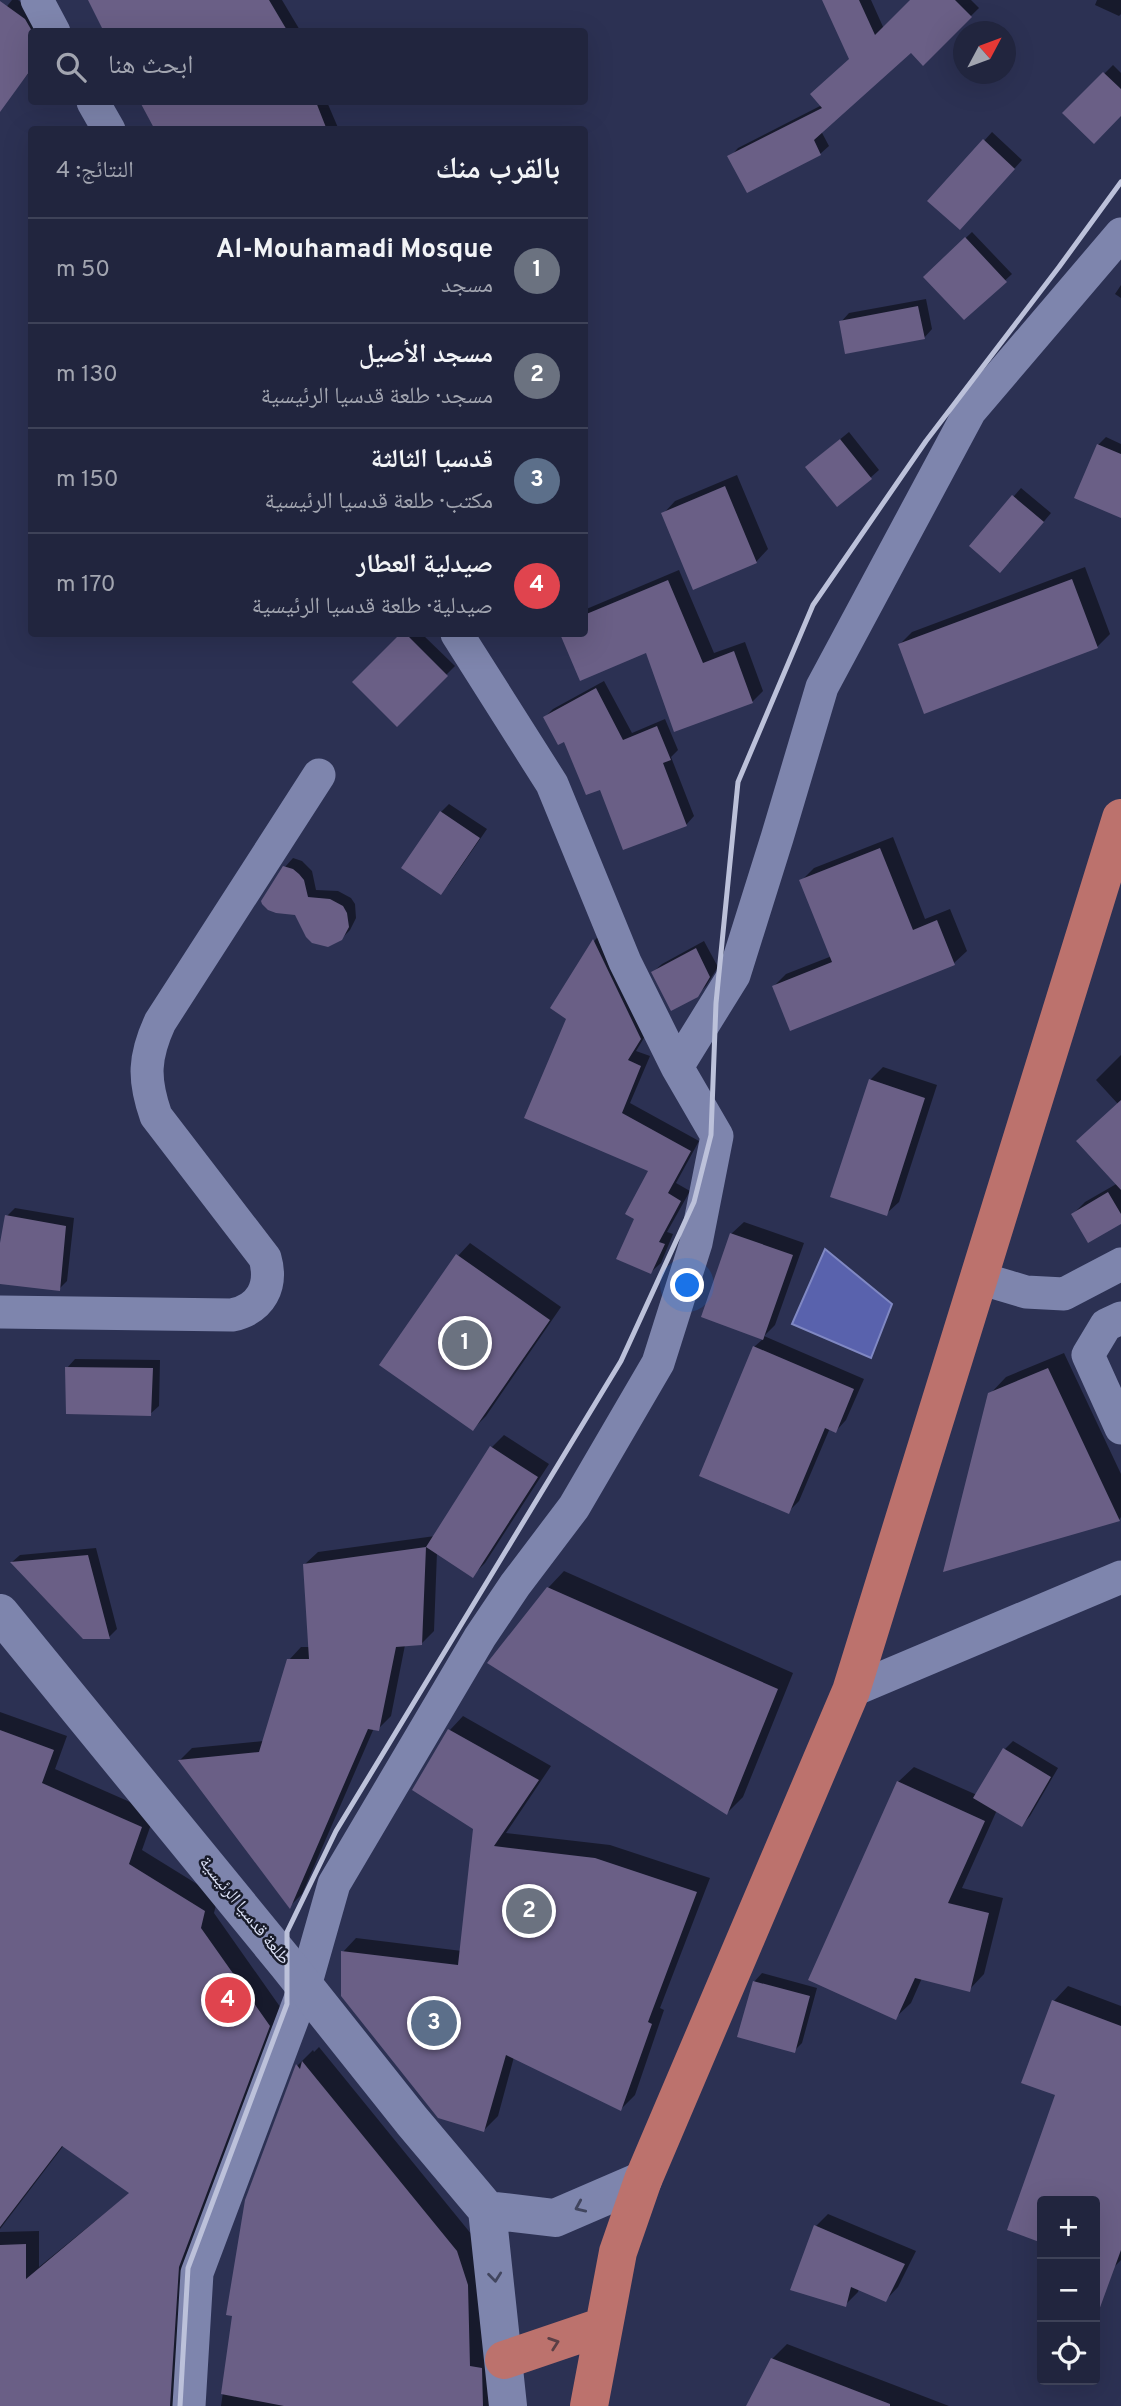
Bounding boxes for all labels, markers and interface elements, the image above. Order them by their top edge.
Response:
north arrow [953,21,1016,84]
search box [28,28,588,105]
icon: search [52,48,90,86]
text: ابحث هنا [108,50,193,83]
text: بالقرب منك [435,152,560,189]
text: النتائج: 4 [56,157,134,186]
text: Al-Mouhamadi Mosque [216,234,493,267]
text: 50 m [56,256,110,285]
text: 1 [532,256,542,285]
text: مسجد [441,272,493,301]
text: مسجد الأصيل [359,339,493,372]
text: 130 m [56,361,118,390]
text: 2 [530,361,544,390]
text: مسجد · طلعة قدسيا الرئيسية [261,383,493,412]
text: قدسيا الثالثة [371,444,493,477]
text: 150 m [56,466,118,495]
text: 3 [530,466,544,495]
text: مكتب · طلعة قدسيا الرئيسية [265,488,493,517]
text: صيدلية العطار [356,549,493,582]
text: 170 m [56,571,115,600]
text: 4 [530,571,544,600]
text: صيدلية · طلعة قدسيا الرئيسية [252,593,493,622]
your location [670,1268,704,1302]
pin: 1 [442,1317,488,1369]
street label: طلعة قدسيا الرئيسية [193,1852,295,1970]
pin: 2 [506,1885,552,1937]
pin: 4 [205,1974,251,2026]
pin: 3 [411,1997,457,2049]
map controls [1037,2196,1100,2385]
button: + [1037,2196,1100,2259]
one-way arrow [575,2199,587,2213]
button: − [1037,2259,1100,2322]
one-way arrow [487,2272,502,2283]
button: locate [1037,2322,1100,2385]
one-way arrow [547,2337,559,2351]

